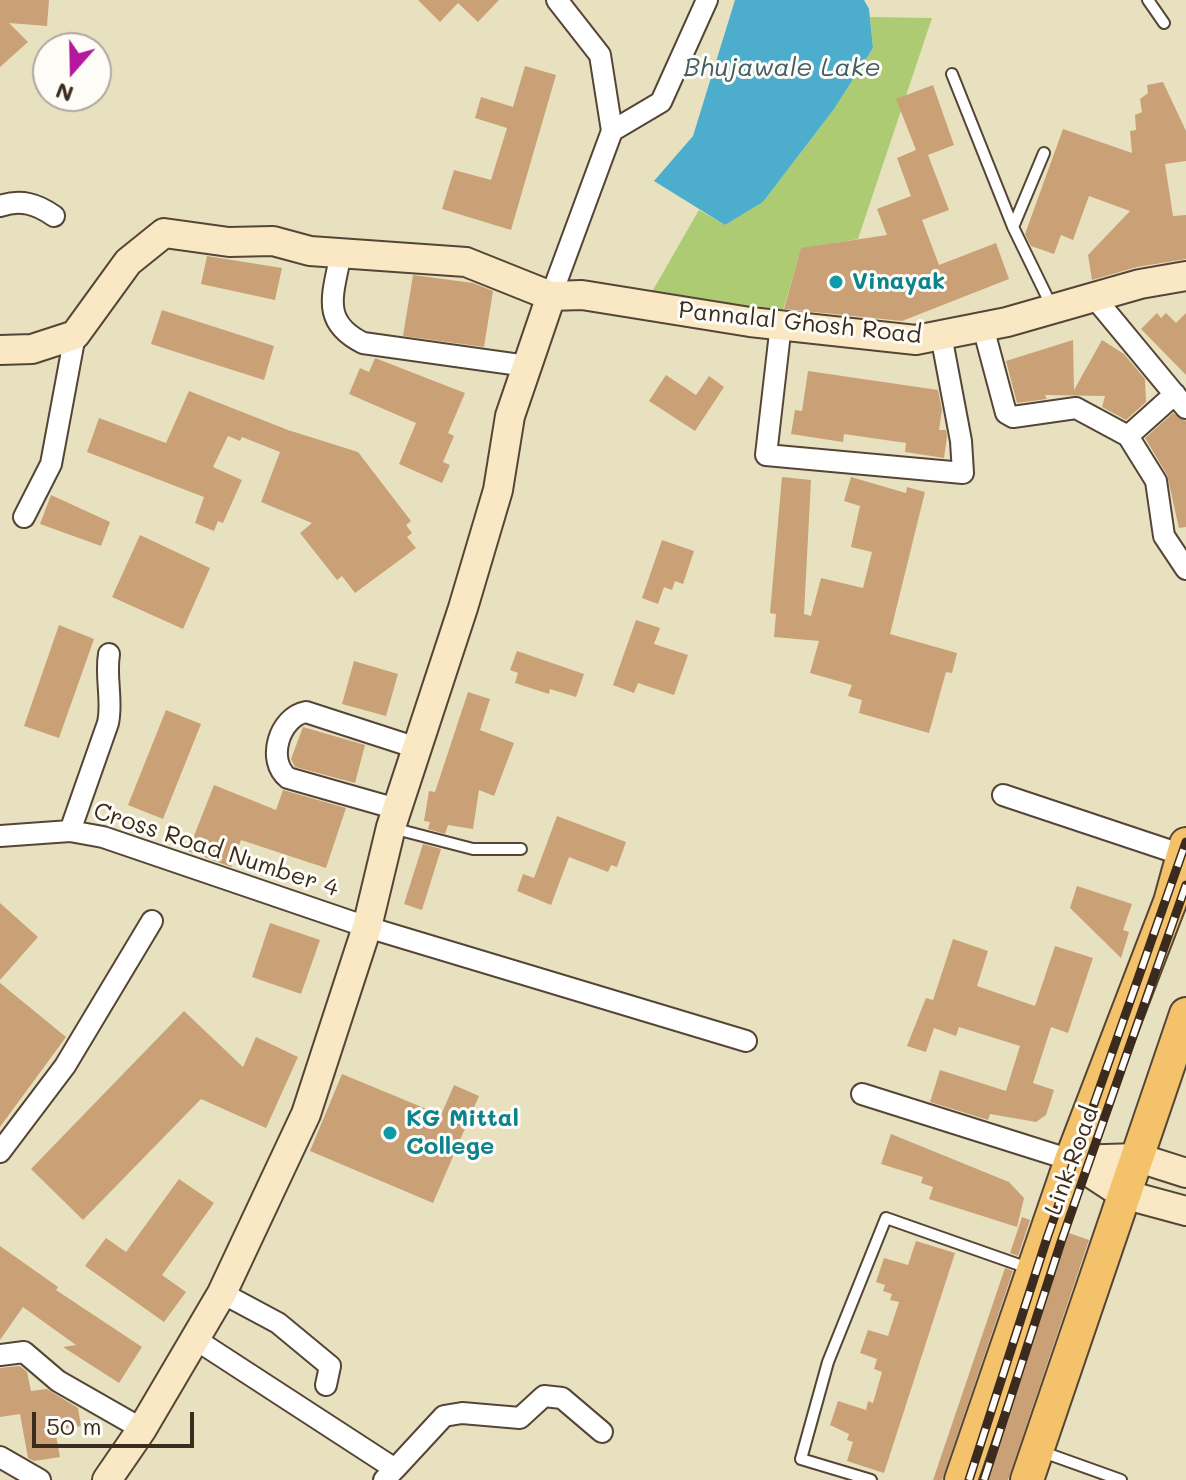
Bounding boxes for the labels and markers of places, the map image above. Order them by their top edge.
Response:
place label: Vinayak [852,268,945,296]
marker: Vinayak [827,273,845,291]
place label: KG Mittal College [406,1105,519,1161]
marker: KG Mittal College [381,1124,399,1142]

